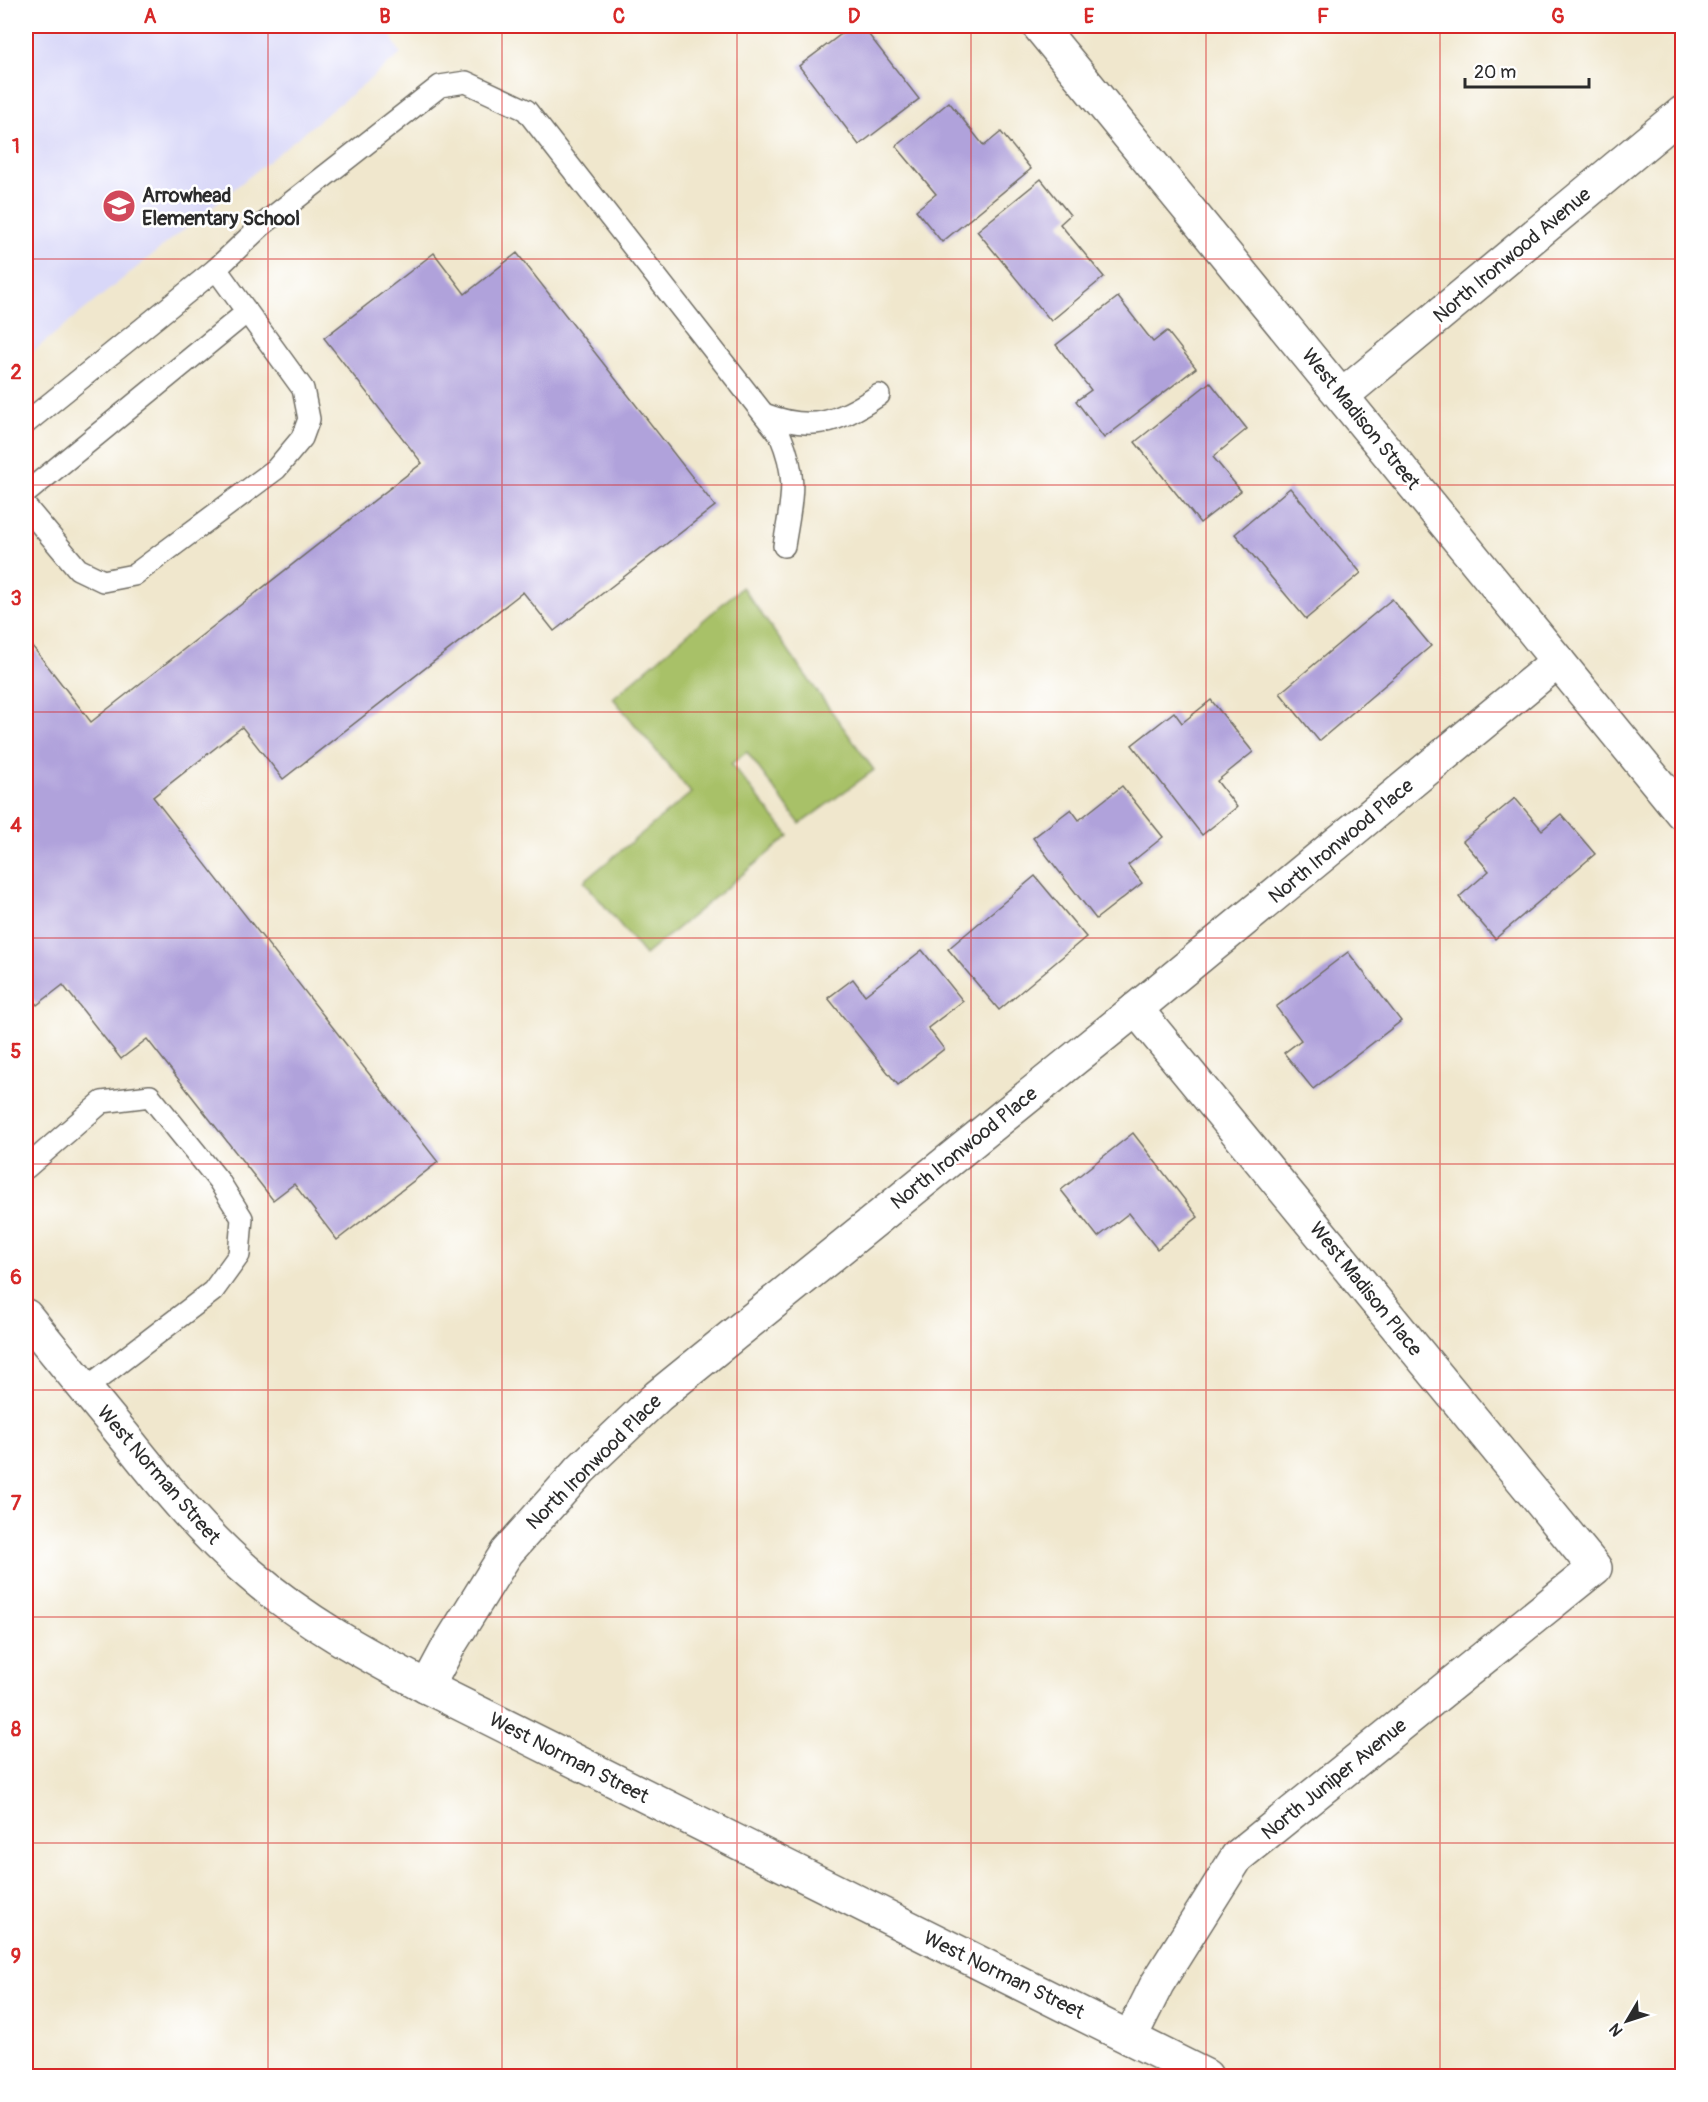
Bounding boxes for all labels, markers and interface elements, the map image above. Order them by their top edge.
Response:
text: A [144,4,157,29]
text: B [379,4,391,29]
text: C [613,4,625,29]
text: D [848,4,861,29]
text: E [1084,4,1095,29]
text: F [1317,4,1329,29]
text: G [1551,4,1565,29]
scale bar [1465,51,1590,89]
text: 20 m [1474,61,1516,84]
text: 1 [12,134,20,159]
street label: North Ironwood Avenue [1428,182,1596,328]
place label: Arrowhead Elementary School [142,183,300,231]
school or university icon: Arrowhead Elementary School [101,188,137,224]
street label: West Madison Street [1296,343,1426,495]
text: 2 [10,360,22,385]
text: 3 [10,586,22,611]
street label: North Ironwood Place [1263,773,1419,909]
text: 4 [10,813,22,838]
text: 5 [11,1039,22,1064]
street label: North Ironwood Place [886,1081,1043,1215]
street label: West Madison Place [1304,1217,1428,1361]
text: 6 [10,1265,22,1290]
street label: North Ironwood Place [521,1389,667,1535]
street label: West Norman Street [92,1400,227,1550]
text: 7 [11,1491,22,1516]
street label: West Norman Street [485,1707,654,1810]
street label: North Juniper Avenue [1256,1713,1412,1845]
text: 8 [11,1717,21,1742]
street label: West Norman Street [919,1925,1089,2025]
text: 9 [11,1944,21,1969]
north arrow [1597,1991,1657,2051]
text: N [1605,2019,1627,2040]

